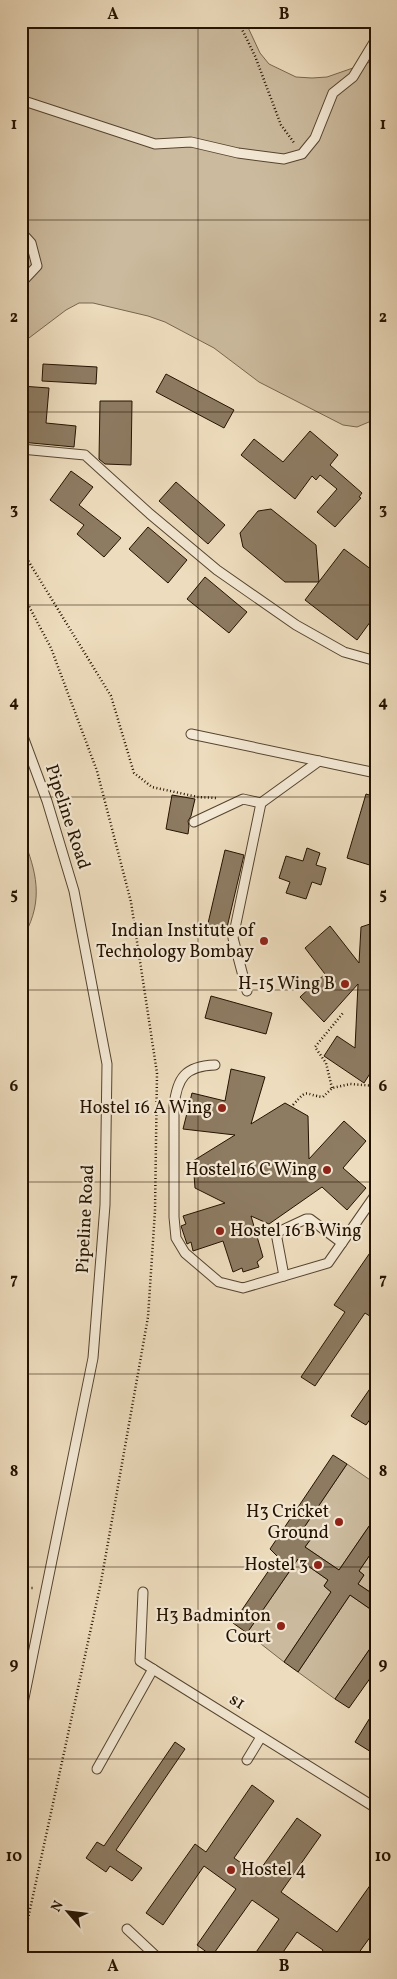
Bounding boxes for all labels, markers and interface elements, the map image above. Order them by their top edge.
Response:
text: A [107,4,119,26]
text: B [279,4,290,26]
text: 1 [11,114,17,136]
text: 1 [380,114,386,136]
text: 2 [10,307,18,329]
text: 2 [379,307,387,329]
text: 3 [10,499,18,521]
text: 3 [379,499,387,521]
text: 4 [9,692,19,714]
text: 4 [378,692,388,714]
street label: Pipeline Road [38,761,96,873]
text: 5 [10,884,18,906]
text: 5 [379,884,387,906]
place label: Indian Institute of Technology Bombay [96,919,256,965]
marker: Indian Institute of Technology Bombay [258,935,270,947]
place label: H-15 Wing B [238,972,335,997]
marker: H-15 Wing B [339,978,351,990]
text: 6 [10,1076,19,1098]
text: 6 [379,1076,388,1098]
place label: Hostel 16 A Wing [79,1096,212,1121]
marker: Hostel 16 A Wing [216,1102,228,1114]
place label: Hostel 16 C Wing [185,1158,317,1183]
street label: Pipeline Road [71,1164,101,1274]
marker: Hostel 16 C Wing [321,1164,333,1176]
place label: Hostel 16 B Wing [230,1219,361,1244]
marker: Hostel 16 B Wing [214,1225,226,1237]
text: 7 [10,1269,18,1291]
text: 7 [379,1269,387,1291]
text: 8 [10,1461,18,1483]
text: 8 [379,1461,387,1483]
place label: H3 Cricket Ground [246,1500,329,1546]
marker: H3 Cricket Ground [333,1516,345,1528]
place label: Hostel 3 [244,1553,308,1578]
marker: Hostel 3 [312,1559,324,1571]
place label: H3 Badminton Court [156,1604,271,1650]
marker: H3 Badminton Court [275,1620,287,1632]
text: 9 [10,1654,19,1676]
text: 9 [379,1654,388,1676]
street label: s1 [224,1688,250,1716]
text: 10 [6,1846,22,1868]
text: 10 [375,1846,391,1868]
place label: Hostel 4 [241,1858,306,1883]
marker: Hostel 4 [225,1864,237,1876]
north arrow [42,1886,92,1936]
text: N [47,1898,69,1916]
text: A [107,1956,119,1978]
text: B [279,1956,290,1978]

